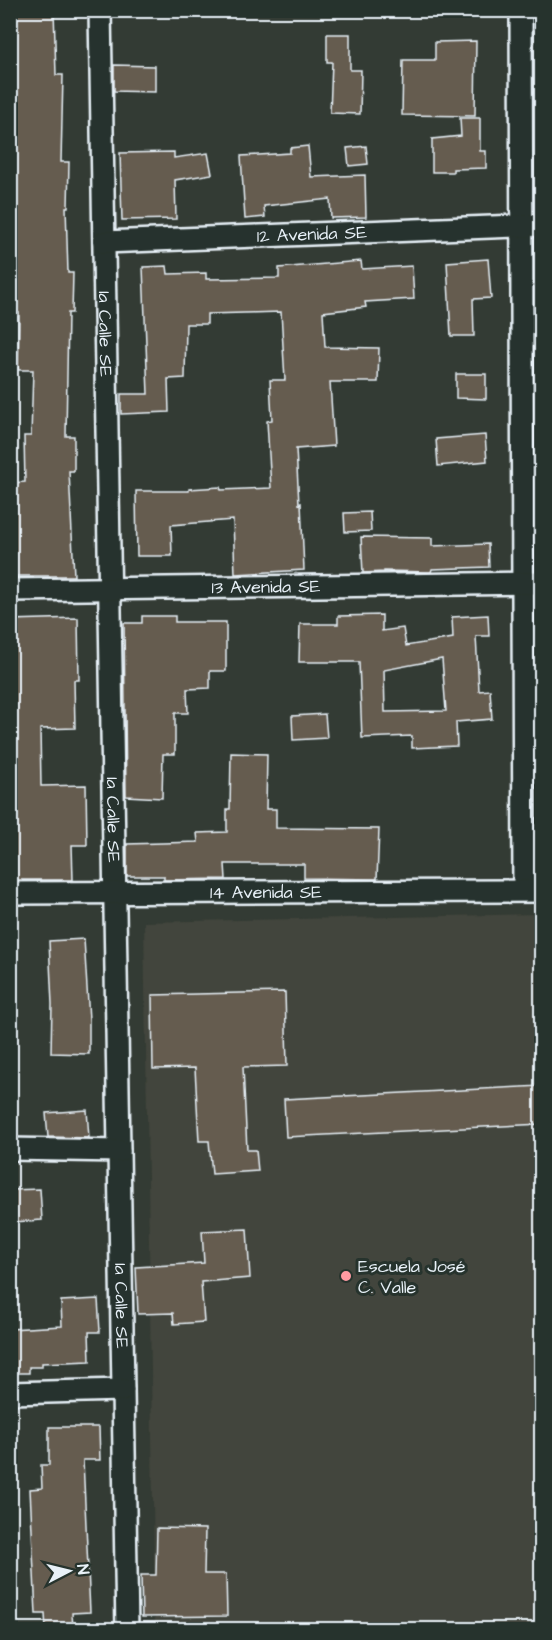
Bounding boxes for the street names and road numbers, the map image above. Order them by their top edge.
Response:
street label: 12 Avenida SE [256,219,368,249]
street label: 1a Calle SE [92,291,119,377]
street label: 13 Avenida SE [211,573,321,600]
street label: 1a Calle SE [100,777,127,863]
street label: 14 Avenida SE [210,879,322,905]
street label: 1a Calle SE [108,1263,135,1349]

